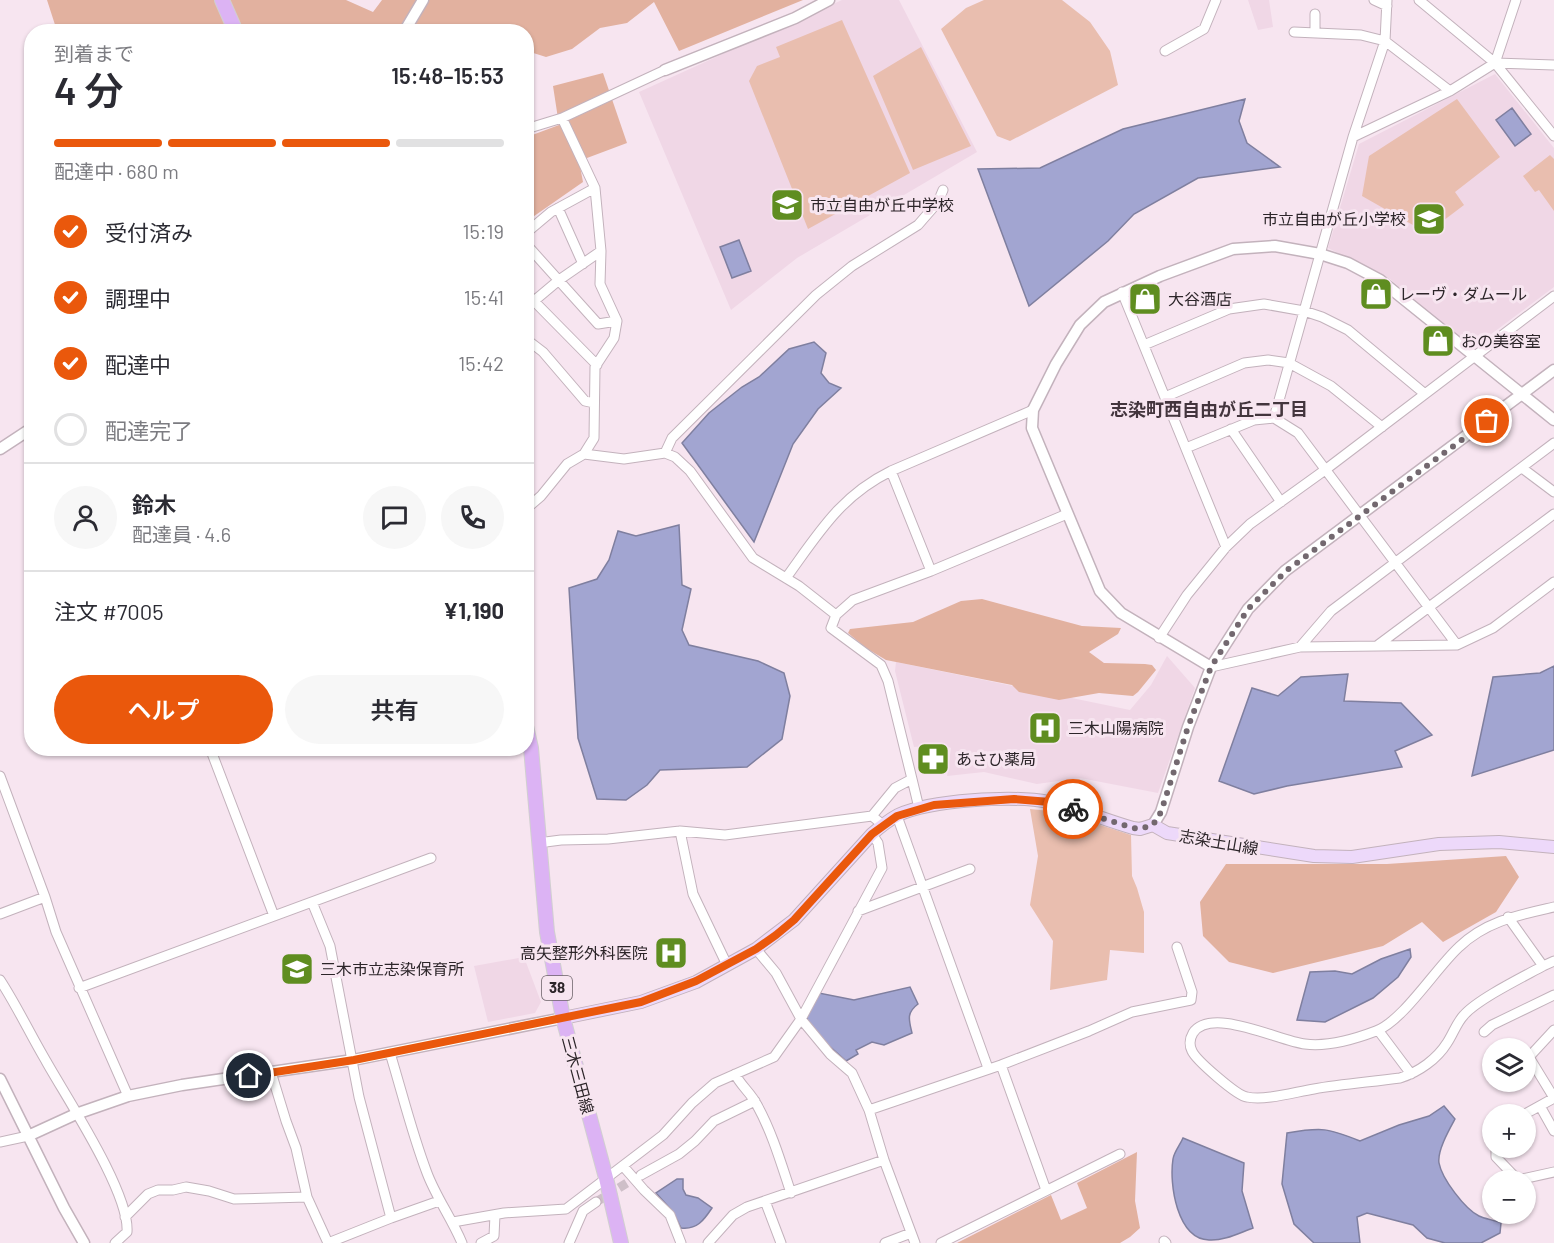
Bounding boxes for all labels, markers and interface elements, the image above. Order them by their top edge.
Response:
text: 到着まで [54,41,134,65]
text: 15:48–15:53 [391,62,504,88]
text: 4 分 [54,66,124,113]
text: 配達中 · 680 m [54,159,179,183]
school or university icon: 市立自由が丘中学校 [769,187,805,223]
place label: 市立自由が丘中学校 [810,195,954,214]
school or university icon: 市立自由が丘小学校 [1411,201,1447,237]
place label: 市立自由が丘小学校 [1262,209,1406,228]
icon: check [54,215,87,248]
text: 受付済み [105,219,193,245]
text: 15:19 [463,219,504,243]
shop icon: レーヴ・ダムール [1358,276,1394,312]
icon: check [54,281,87,314]
shop icon: 大谷酒店 [1127,281,1163,317]
place label: レーヴ・ダムール [1399,284,1527,303]
text: 調理中 [105,285,171,311]
text: 15:41 [464,285,504,309]
place label: 大谷酒店 [1168,289,1232,308]
shop icon: おの美容室 [1420,323,1456,359]
place label: おの美容室 [1461,331,1541,350]
icon: check [54,347,87,380]
text: 配達中 [105,351,171,377]
text: 15:42 [458,351,504,375]
pin [1461,395,1512,446]
district label: 志染町西自由が丘二丁目 [1110,398,1308,420]
icon: bag [1470,404,1503,437]
text: 配達完了 [105,417,193,443]
button: person [54,486,117,549]
button: chat [363,486,426,549]
button: phone [441,486,504,549]
text: 鈴木 [132,491,176,517]
text: 配達員 · 4.6 [132,522,231,546]
text: ¥1,190 [443,597,504,623]
text: 注文 #7005 [54,598,163,624]
button: ヘルプ [54,675,273,744]
button: 共有 [285,675,504,744]
hospital icon: 三木山陽病院 [1027,710,1063,746]
place label: 三木山陽病院 [1068,718,1164,737]
pharmacy icon: あさひ薬局 [915,741,951,777]
place label: あさひ薬局 [956,749,1036,768]
courier [1043,779,1103,839]
icon: bike [1057,793,1090,826]
street label: 志染土山線 [1178,825,1260,858]
hospital icon: 高矢整形外科医院 [653,935,689,971]
place label: 高矢整形外科医院 [520,943,648,962]
school or university icon: 三木市立志染保育所 [279,951,315,987]
place label: 三木市立志染保育所 [320,959,464,978]
road number: 38 [542,976,572,1000]
street label: 三木三田線 [559,1034,598,1116]
map controls [1482,1038,1536,1224]
button: layers [1482,1038,1536,1092]
pin [223,1050,274,1101]
icon: home [232,1059,265,1092]
button: + [1482,1104,1536,1158]
button: − [1482,1170,1536,1224]

